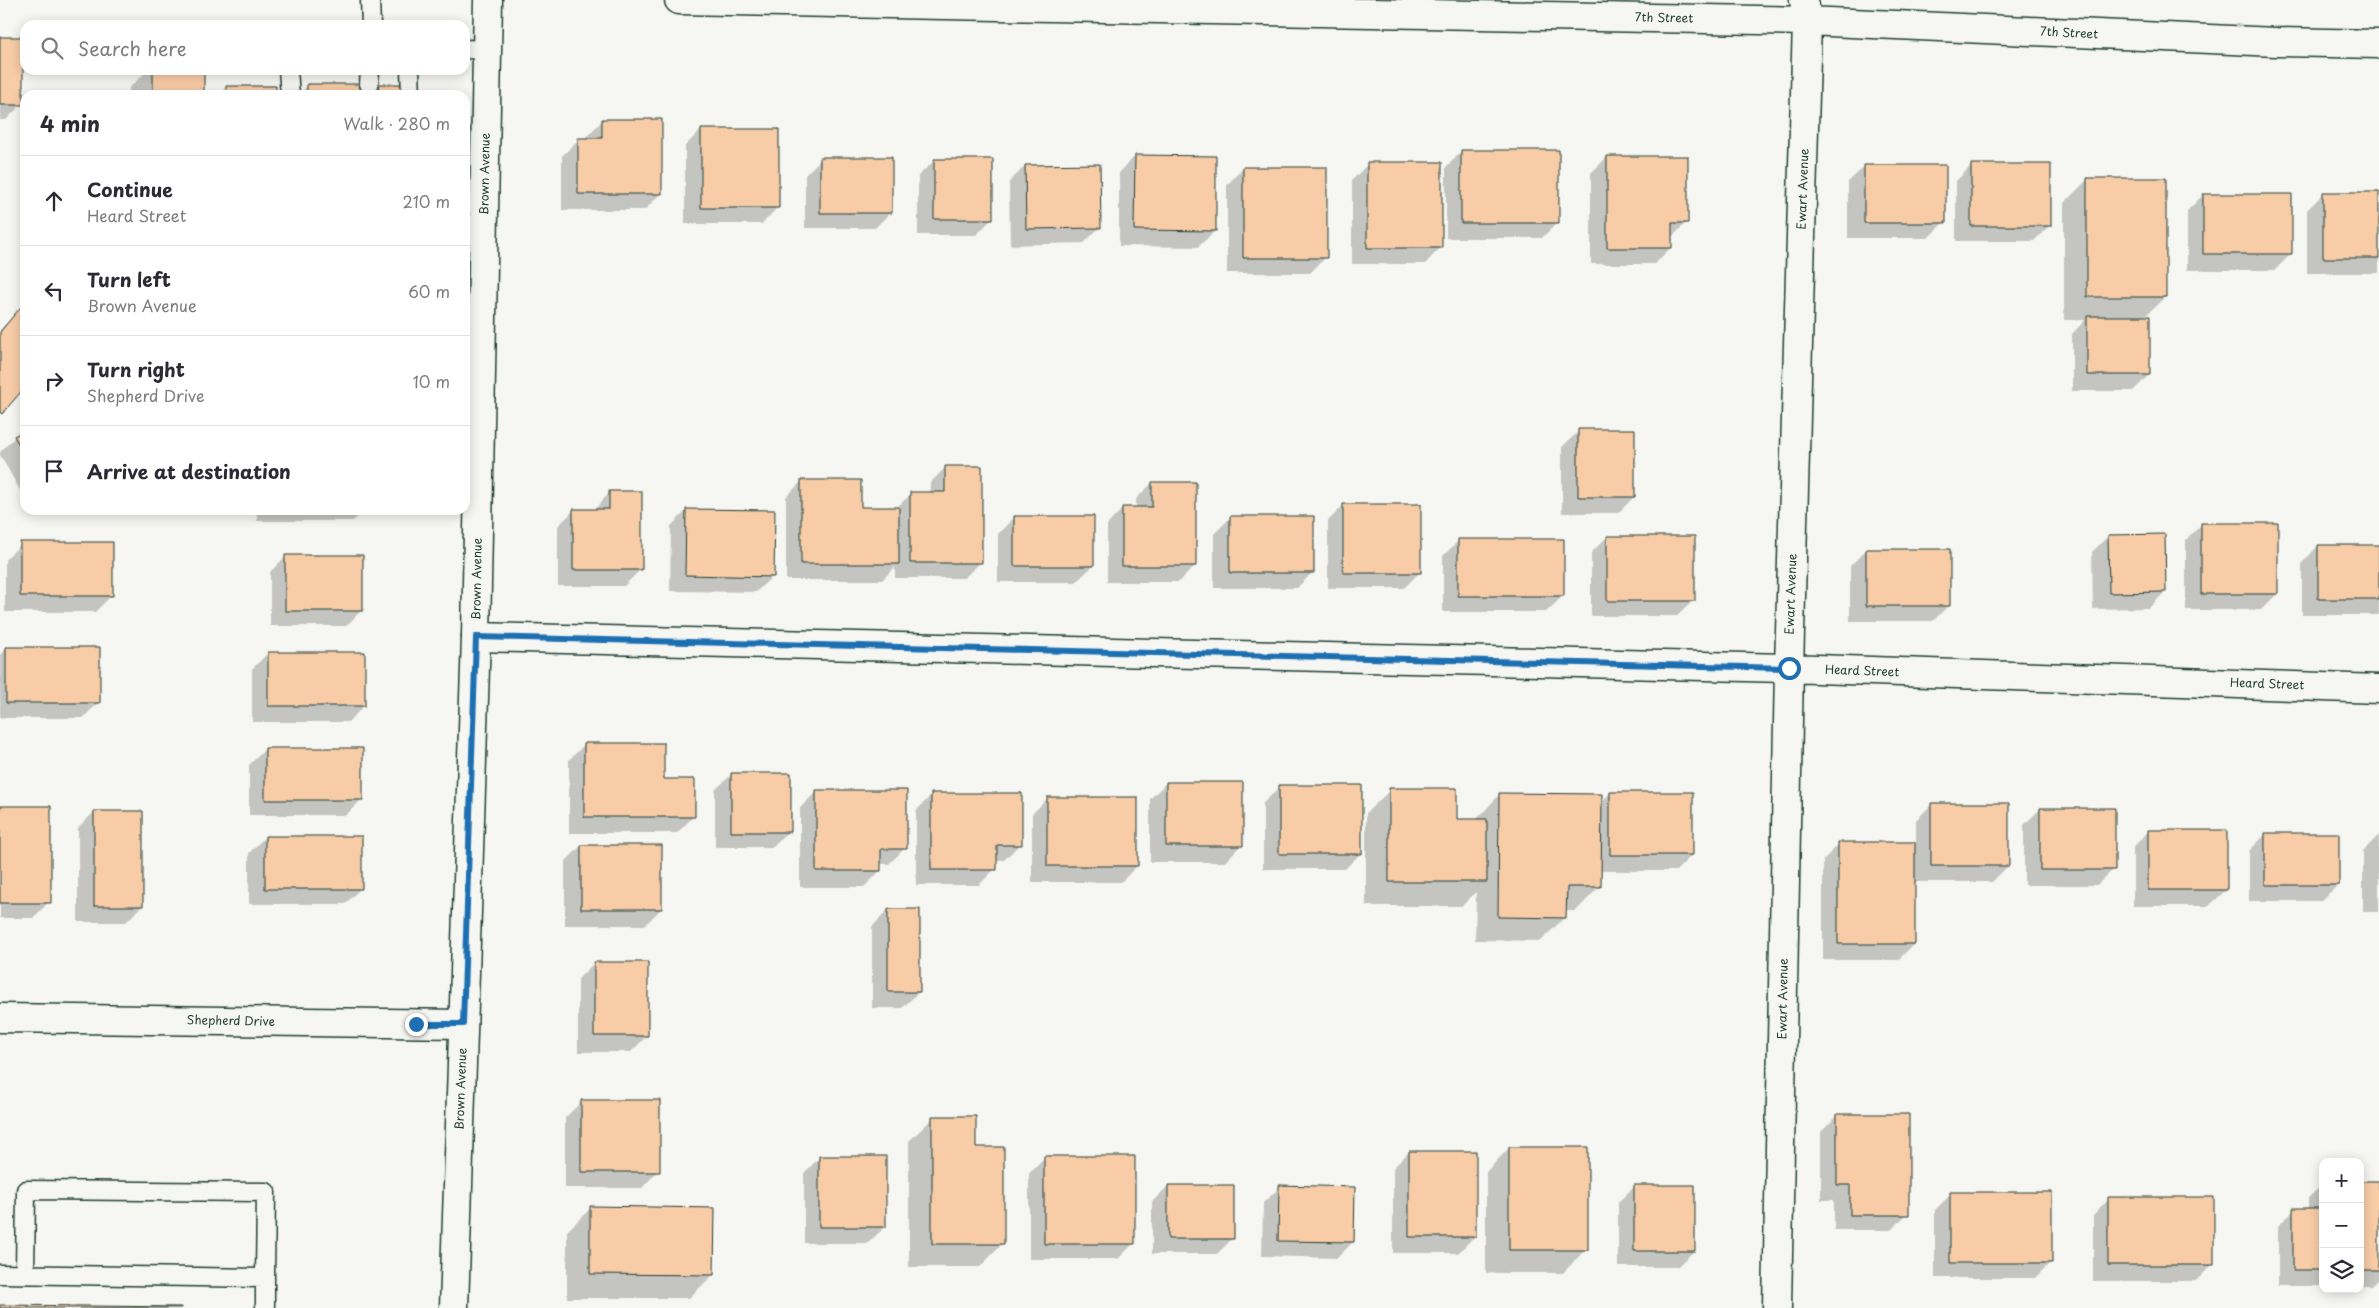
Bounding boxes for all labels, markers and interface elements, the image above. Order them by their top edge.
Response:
street label: 7th Street [1635,7,1693,27]
search box [20,20,470,75]
street label: 7th Street [2040,21,2099,43]
icon: search [38,34,66,62]
text: Search here [78,34,187,62]
text: 4 min [40,107,100,139]
text: Walk · 280 m [343,111,450,135]
street label: Brown Avenue [474,132,494,215]
street label: Ewart Avenue [1792,148,1812,230]
text: Continue [87,175,173,203]
icon: ahead [40,187,68,215]
text: 210 m [402,189,450,213]
text: Heard Street [87,203,186,227]
text: Turn left [87,265,171,293]
icon: left [40,277,68,305]
text: 60 m [408,279,450,303]
text: Brown Avenue [87,293,197,317]
text: Turn right [87,355,185,383]
icon: right [40,367,68,395]
text: 10 m [413,369,450,393]
text: Shepherd Drive [87,383,205,407]
icon: arrive [40,457,68,485]
text: Arrive at destination [87,457,291,485]
street label: Brown Avenue [466,537,486,620]
street label: Ewart Avenue [1780,553,1800,635]
route start [1778,657,1801,680]
street label: Heard Street [1825,660,1900,680]
street label: Heard Street [2230,673,2305,693]
street label: Ewart Avenue [1772,958,1792,1040]
street label: Shepherd Drive [187,1010,276,1030]
route end [405,1013,428,1036]
street label: Brown Avenue [450,1047,470,1130]
map controls [2319,1158,2364,1293]
button: + [2319,1158,2364,1203]
button: − [2319,1203,2364,1248]
button: layers [2319,1248,2364,1293]

